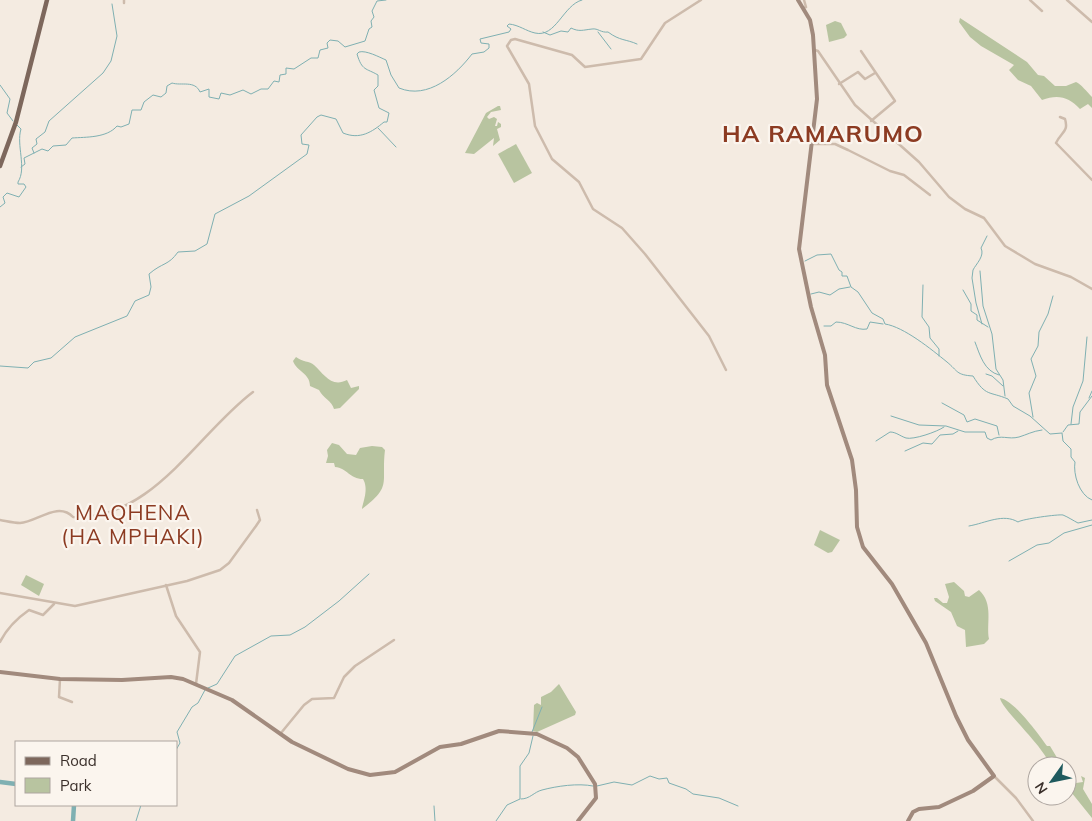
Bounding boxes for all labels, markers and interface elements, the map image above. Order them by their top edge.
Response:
district label: HA RAMARUMO [722,118,924,148]
district label: MAQHENA (HA MPHAKI) [61,499,205,549]
legend [15,741,178,806]
text: Road [60,751,97,770]
north arrow [1027,756,1077,806]
text: Park [60,776,92,795]
text: N [1031,779,1052,797]

